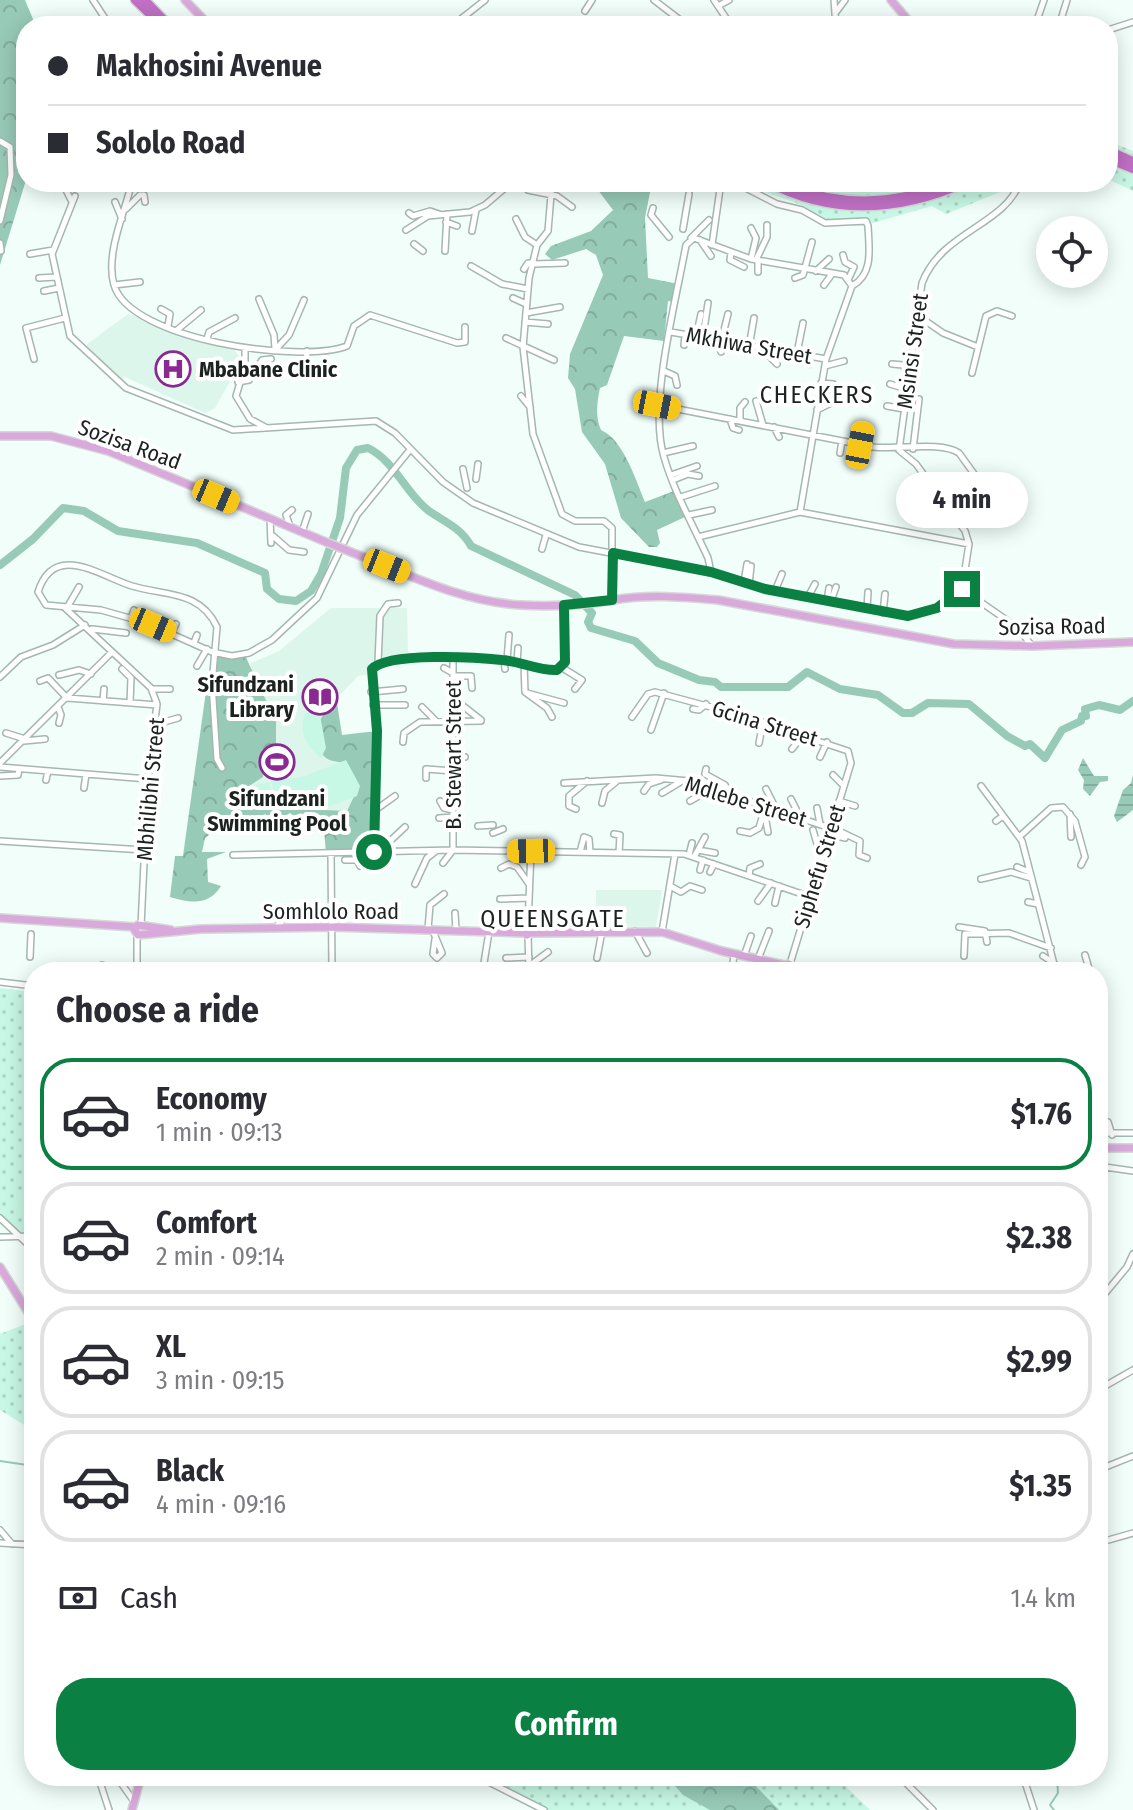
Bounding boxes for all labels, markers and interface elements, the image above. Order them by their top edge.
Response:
text: Makhosini Avenue [96,48,322,84]
text: Sololo Road [96,125,245,161]
map controls [1036,216,1108,288]
button: locate [1036,216,1108,288]
street label: Msinsi Street [891,291,934,411]
street label: Mkhiwa Street [684,321,815,370]
hospital icon: Mbabane Clinic [154,350,192,388]
place label: Mbabane Clinic [199,356,338,383]
district label: CHECKERS [760,381,874,409]
car [631,389,683,421]
street label: Sozisa Road [75,413,185,476]
car [844,419,876,471]
callout: 4 min [896,473,1028,529]
car [189,476,243,516]
text: 4 min [933,484,991,515]
car [360,546,414,586]
route end [944,571,980,607]
car [126,605,180,645]
street label: Sozisa Road [998,612,1106,641]
place label: Sifundzani Library [198,671,295,723]
library icon: Sifundzani Library [301,678,339,716]
street label: B. Stewart Street [440,679,467,830]
street label: Gcina Street [709,695,822,753]
street label: Mbhilibhi Street [131,715,170,862]
sports icon: Sifundzani Swimming Pool [258,743,296,781]
street label: Mdlebe Street [682,770,811,833]
place label: Sifundzani Swimming Pool [207,785,348,837]
street label: Siphefu Street [788,800,851,931]
route start [356,834,392,870]
car [507,839,555,863]
street label: Somhlolo Road [263,898,399,925]
district label: QUEENSGATE [480,905,626,933]
text: Choose a ride [56,988,259,1032]
icon: car [60,1078,132,1150]
text: Economy [156,1081,267,1117]
text: $1.76 [1011,1096,1072,1132]
text: 1 min · 09:13 [156,1117,283,1148]
icon: car [60,1202,132,1274]
text: Comfort [156,1205,257,1241]
text: $2.38 [1006,1220,1072,1256]
text: 2 min · 09:14 [156,1241,285,1272]
icon: car [60,1326,132,1398]
text: XL [156,1329,186,1365]
text: $2.99 [1006,1344,1072,1380]
text: 3 min · 09:15 [156,1365,284,1396]
icon: car [60,1450,132,1522]
text: Black [156,1453,224,1489]
text: $1.35 [1009,1468,1072,1504]
text: 4 min · 09:16 [156,1489,286,1520]
icon: cash [56,1576,100,1620]
text: Cash [120,1580,178,1616]
text: 1.4 km [1010,1583,1076,1614]
button: Confirm [56,1678,1076,1770]

